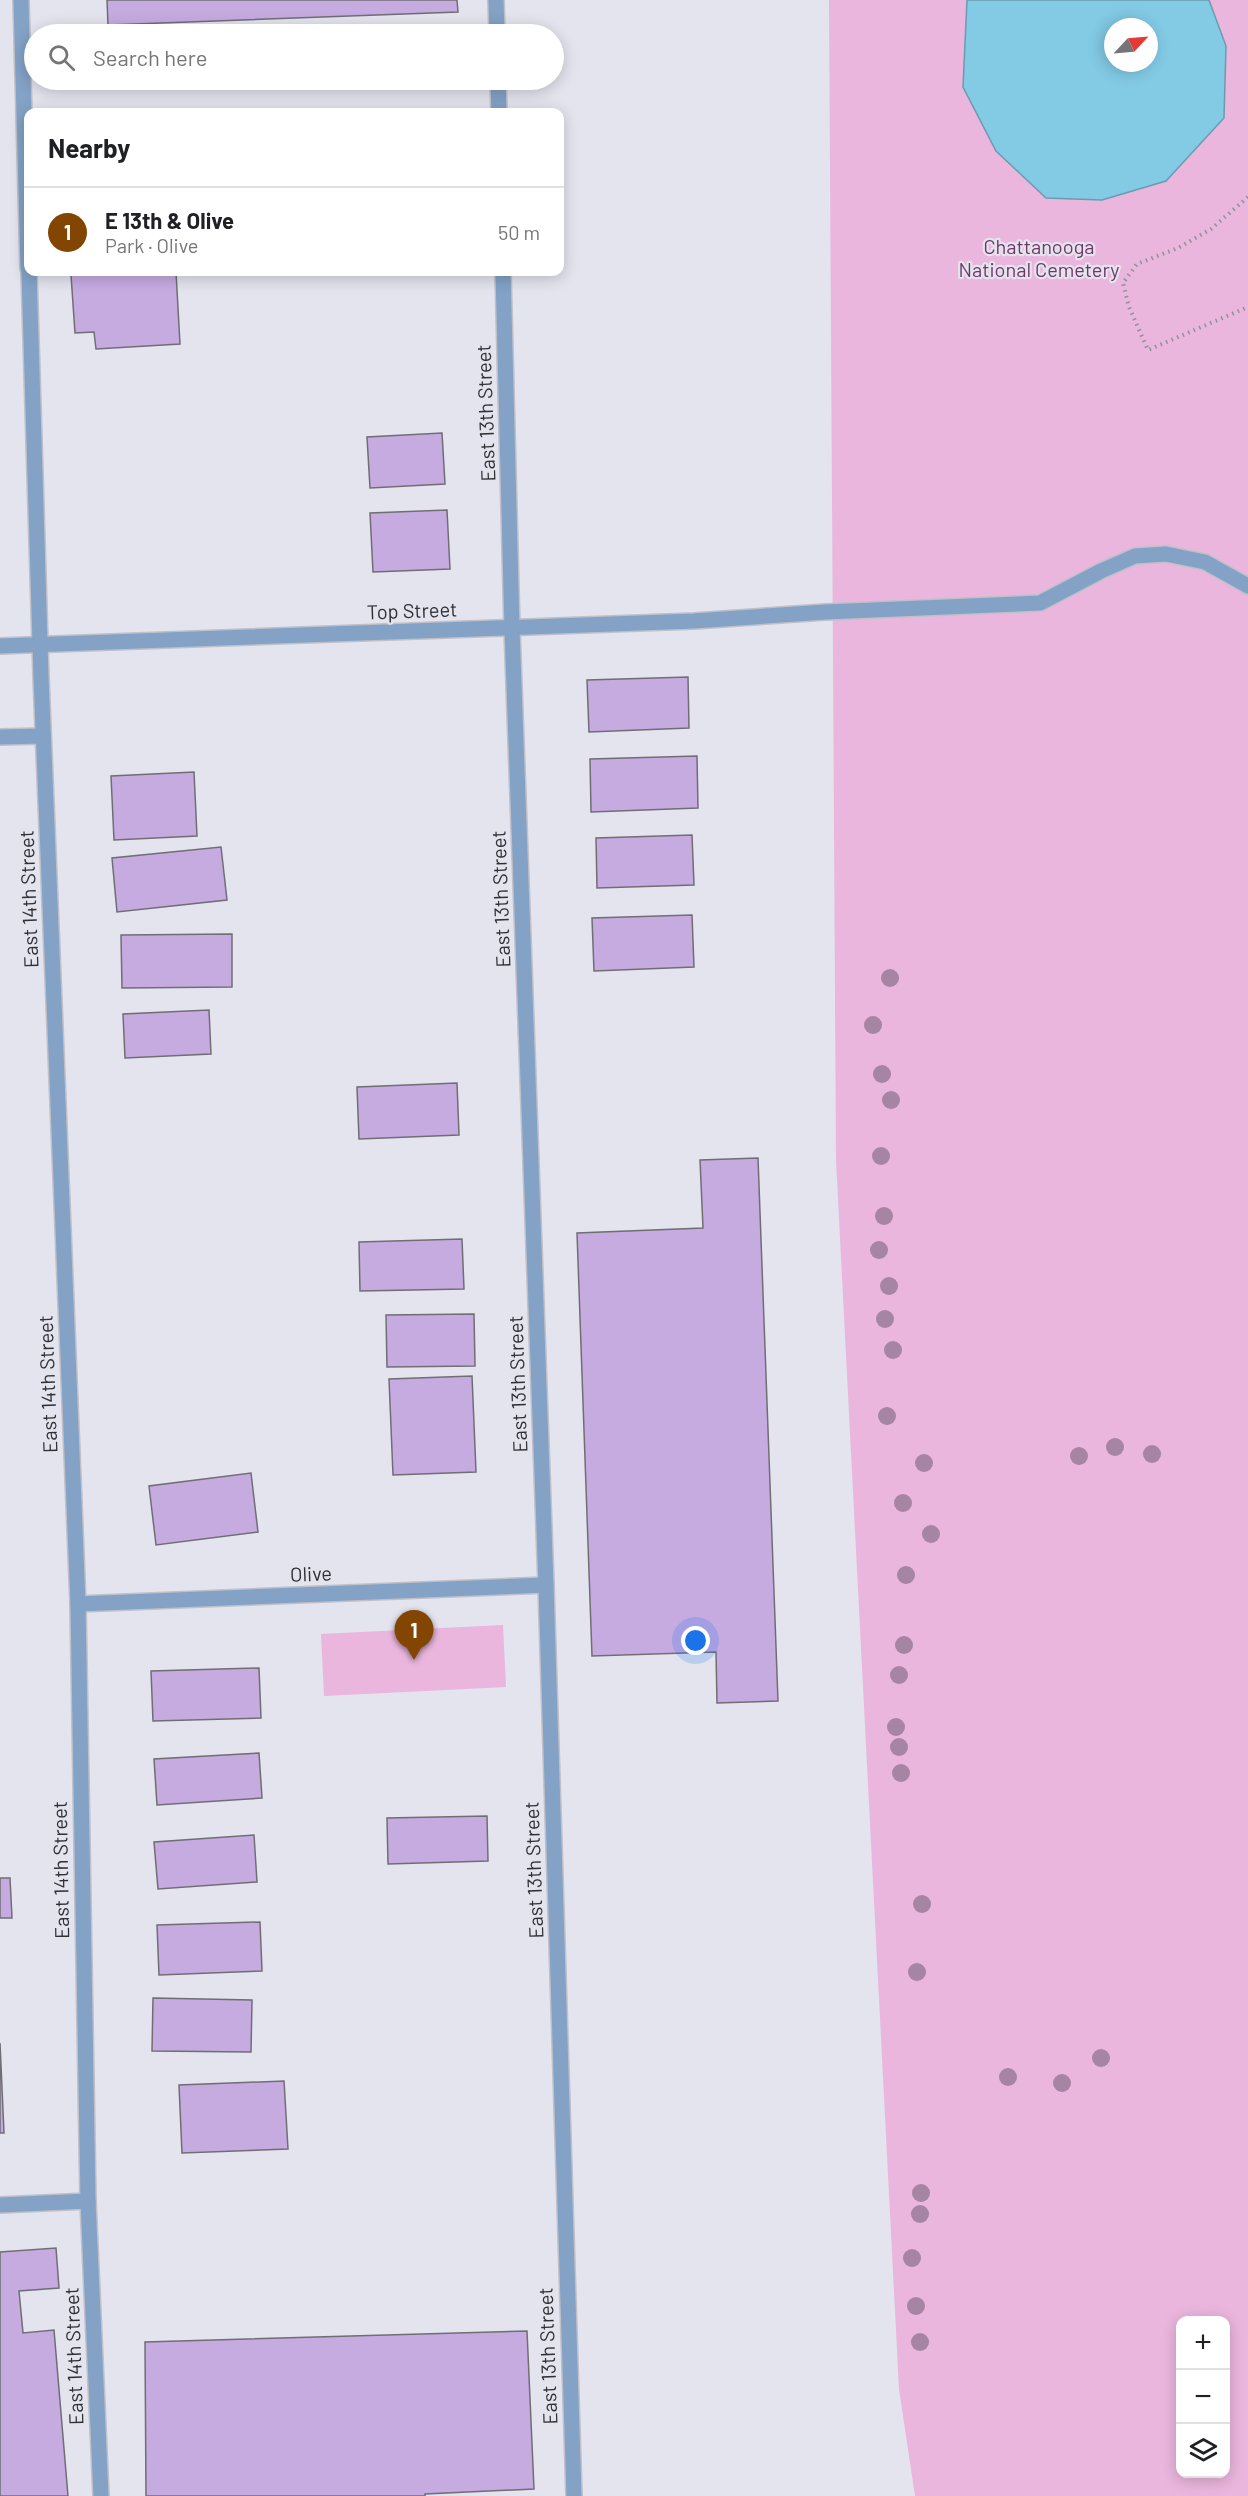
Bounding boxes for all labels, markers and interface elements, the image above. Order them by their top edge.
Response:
north arrow [1104,18,1158,72]
search box [24,24,564,90]
icon: search [45,41,78,74]
text: Search here [93,44,207,70]
text: Nearby [48,132,130,163]
text: E 13th & Olive [105,207,234,233]
text: 1 [64,220,71,244]
text: 50 m [498,220,540,244]
text: Park · Olive [105,233,198,257]
park label: Chattanooga National Cemetery [959,234,1119,281]
street label: East 13th Street [471,344,499,482]
street label: Top Street [366,596,458,624]
street label: East 14th Street [14,830,42,968]
street label: East 13th Street [486,830,514,968]
street label: East 14th Street [33,1315,61,1453]
street label: East 13th Street [503,1315,531,1453]
street label: Olive [290,1560,332,1586]
pin: 1 [394,1610,434,1660]
your location [681,1626,710,1655]
street label: East 14th Street [47,1801,73,1939]
street label: East 13th Street [519,1801,547,1939]
street label: East 14th Street [59,2287,87,2425]
street label: East 13th Street [533,2287,561,2425]
map controls [1176,2316,1230,2478]
button: + [1176,2316,1230,2370]
button: − [1176,2370,1230,2424]
button: layers [1176,2424,1230,2478]

